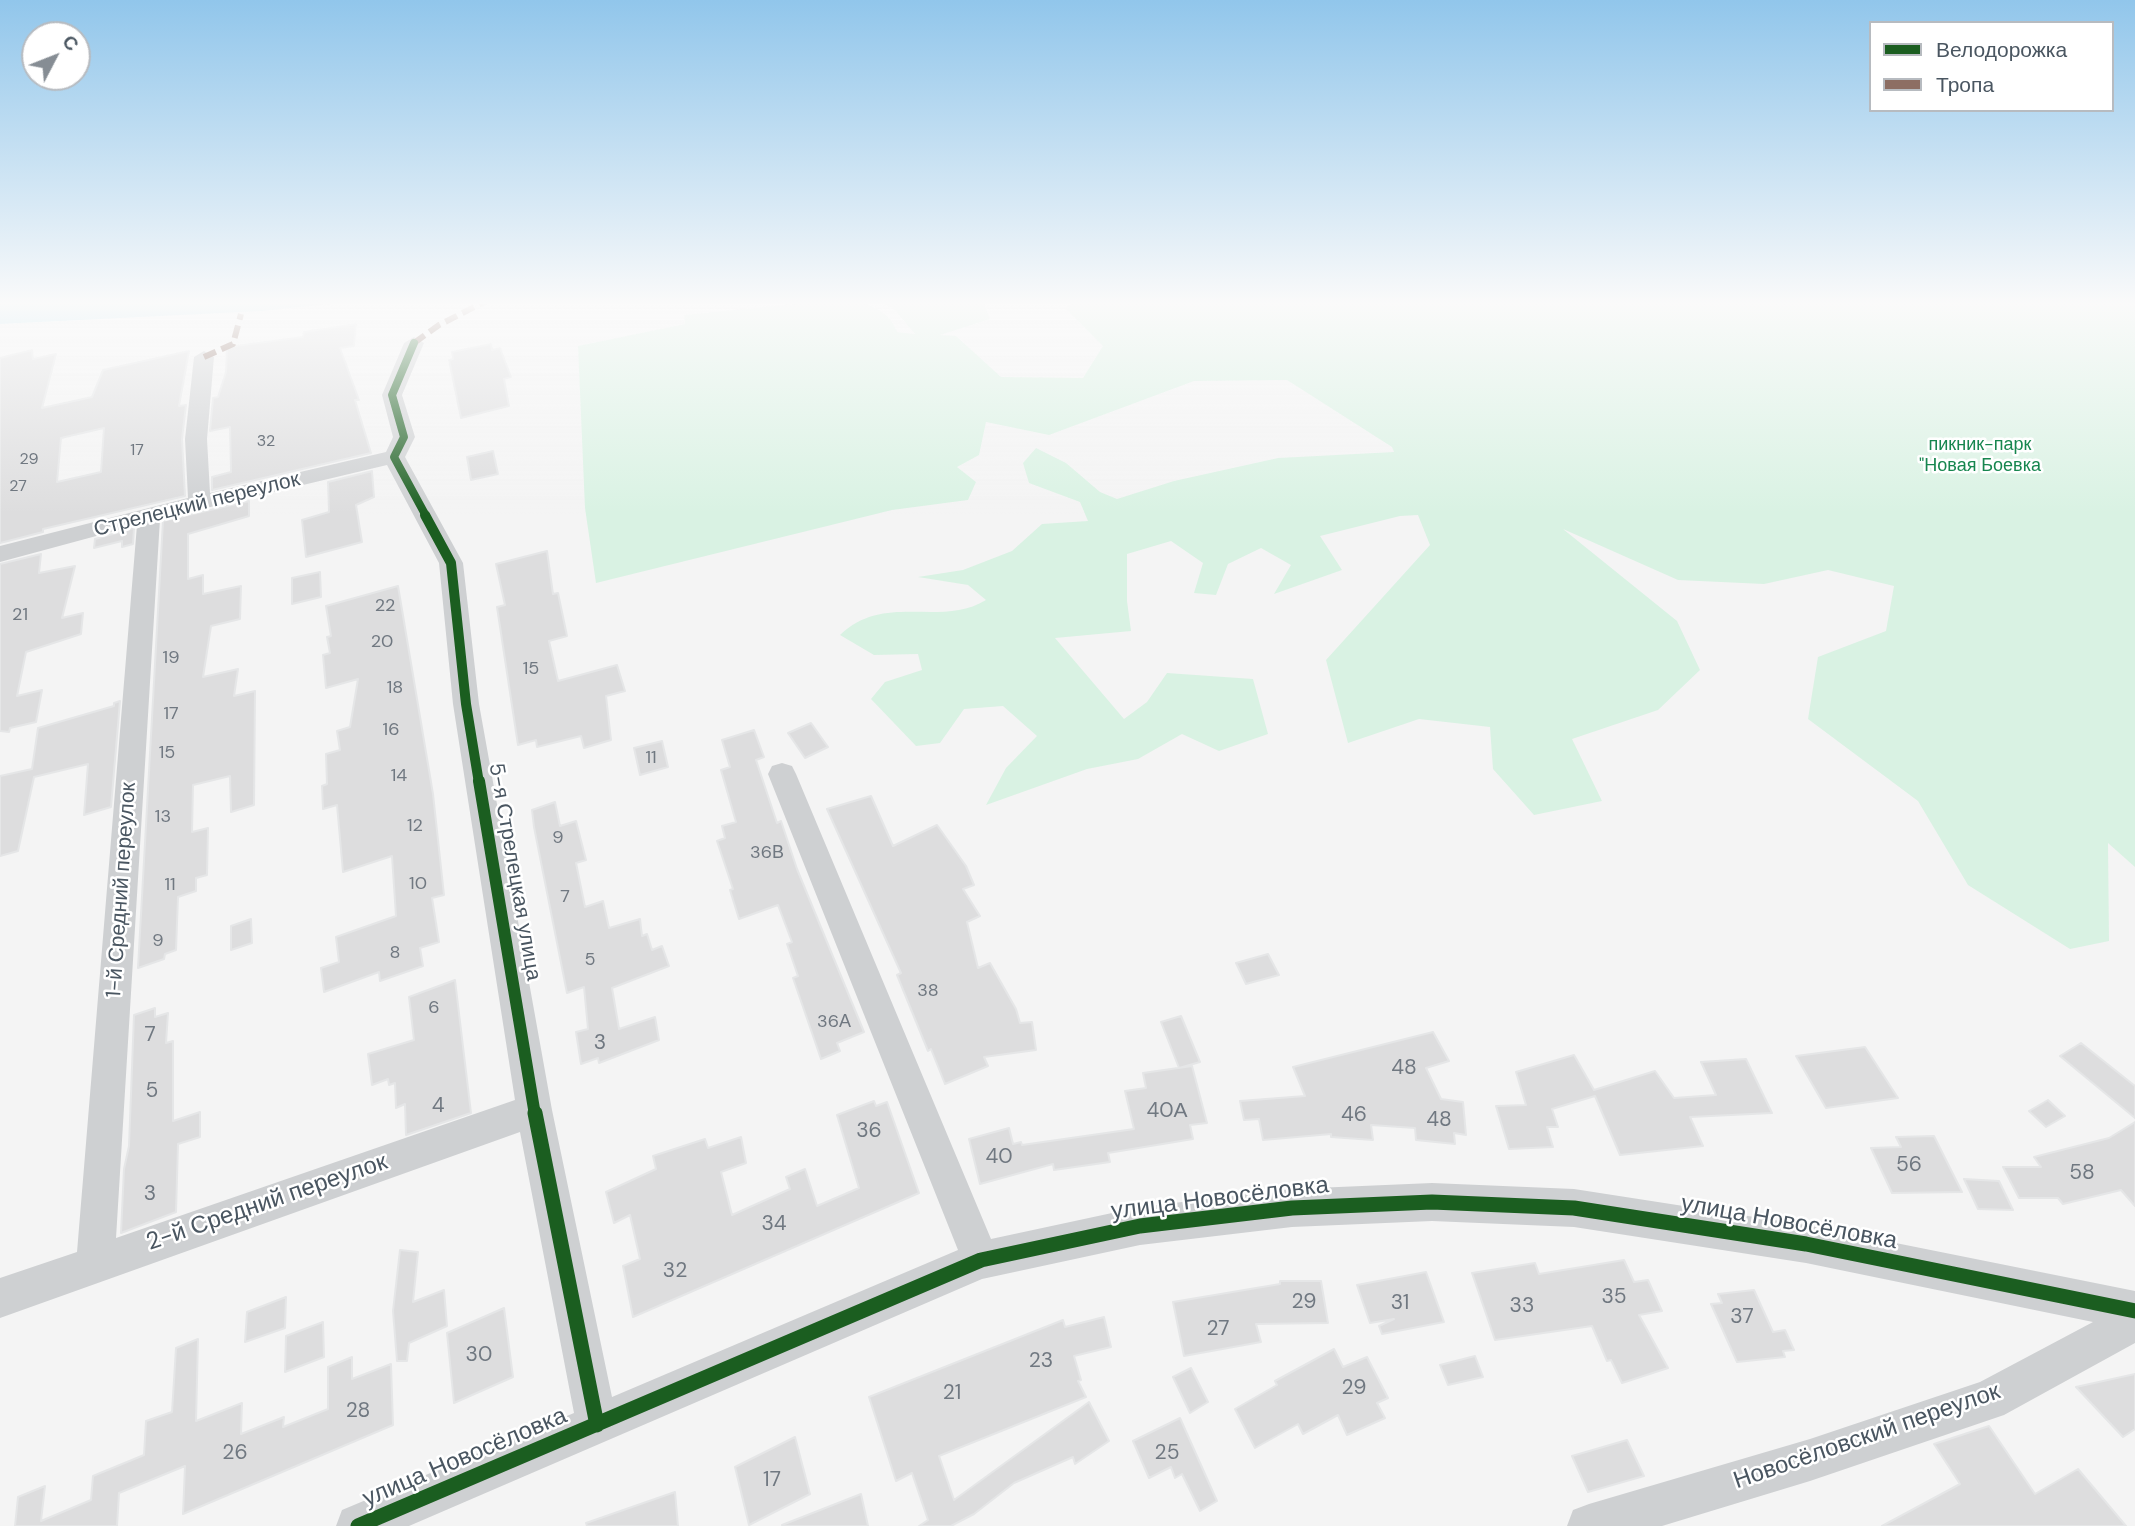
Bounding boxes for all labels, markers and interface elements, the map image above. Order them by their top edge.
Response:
north arrow [21,21,91,91]
legend [1869,21,2114,112]
text: С [57,29,84,56]
text: Велодорожка [1936,36,2067,64]
text: Тропа [1936,71,1994,99]
house number: 32 [257,432,275,452]
park label: пикник-парк "Новая Боевка [1919,434,2041,476]
house number: 17 [130,441,144,461]
house number: 29 [19,450,39,470]
street label: Стрелецкий переулок [91,467,303,543]
house number: 27 [9,477,27,497]
house number: 22 [375,595,395,617]
house number: 21 [12,604,28,626]
house number: 20 [371,631,393,653]
house number: 19 [163,647,179,669]
house number: 15 [523,658,539,680]
house number: 18 [387,677,403,699]
house number: 17 [163,703,179,725]
house number: 16 [383,719,399,741]
house number: 15 [159,742,175,764]
house number: 11 [645,747,657,769]
street label: 5-я Стрелецкая улица [482,761,546,983]
house number: 14 [391,765,407,787]
street label: 1-й Средний переулок [102,782,142,998]
house number: 13 [155,806,171,828]
house number: 12 [407,815,423,837]
house number: 9 [552,827,564,849]
house number: 36В [750,842,784,864]
house number: 10 [409,873,427,895]
house number: 11 [164,874,176,896]
house number: 7 [560,886,570,908]
house number: 9 [152,930,164,952]
house number: 8 [390,942,400,964]
house number: 5 [585,949,595,971]
house number: 38 [917,980,939,1002]
house number: 6 [428,997,440,1019]
house number: 36А [817,1011,851,1033]
house number: 7 [144,1022,156,1048]
house number: 3 [594,1030,606,1056]
house number: 48 [1391,1055,1417,1081]
house number: 5 [146,1078,158,1104]
house number: 4 [432,1093,444,1119]
house number: 40А [1146,1098,1188,1124]
house number: 46 [1341,1102,1367,1128]
house number: 48 [1426,1107,1452,1133]
house number: 36 [856,1118,882,1144]
house number: 40 [985,1144,1013,1170]
street label: 2-й Средний переулок [143,1148,391,1258]
house number: 56 [1896,1152,1922,1178]
house number: 58 [2069,1160,2095,1186]
street label: улица Новосёловка [1110,1171,1330,1227]
house number: 3 [144,1181,156,1207]
street label: улица Новосёловка [1679,1190,1899,1256]
house number: 34 [761,1211,787,1237]
house number: 32 [663,1258,687,1284]
house number: 35 [1601,1284,1627,1310]
house number: 29 [1291,1289,1317,1315]
house number: 31 [1391,1290,1409,1316]
house number: 33 [1510,1293,1534,1319]
house number: 37 [1730,1304,1754,1330]
house number: 27 [1207,1316,1229,1342]
house number: 30 [466,1342,492,1368]
house number: 23 [1029,1348,1053,1374]
house number: 29 [1341,1375,1367,1401]
street label: Новосёловский переулок [1730,1378,2004,1496]
house number: 21 [943,1380,961,1406]
house number: 28 [346,1398,370,1424]
street label: улица Новосёловка [359,1402,571,1514]
house number: 26 [222,1440,248,1466]
house number: 25 [1155,1440,1179,1466]
house number: 17 [763,1467,781,1493]

